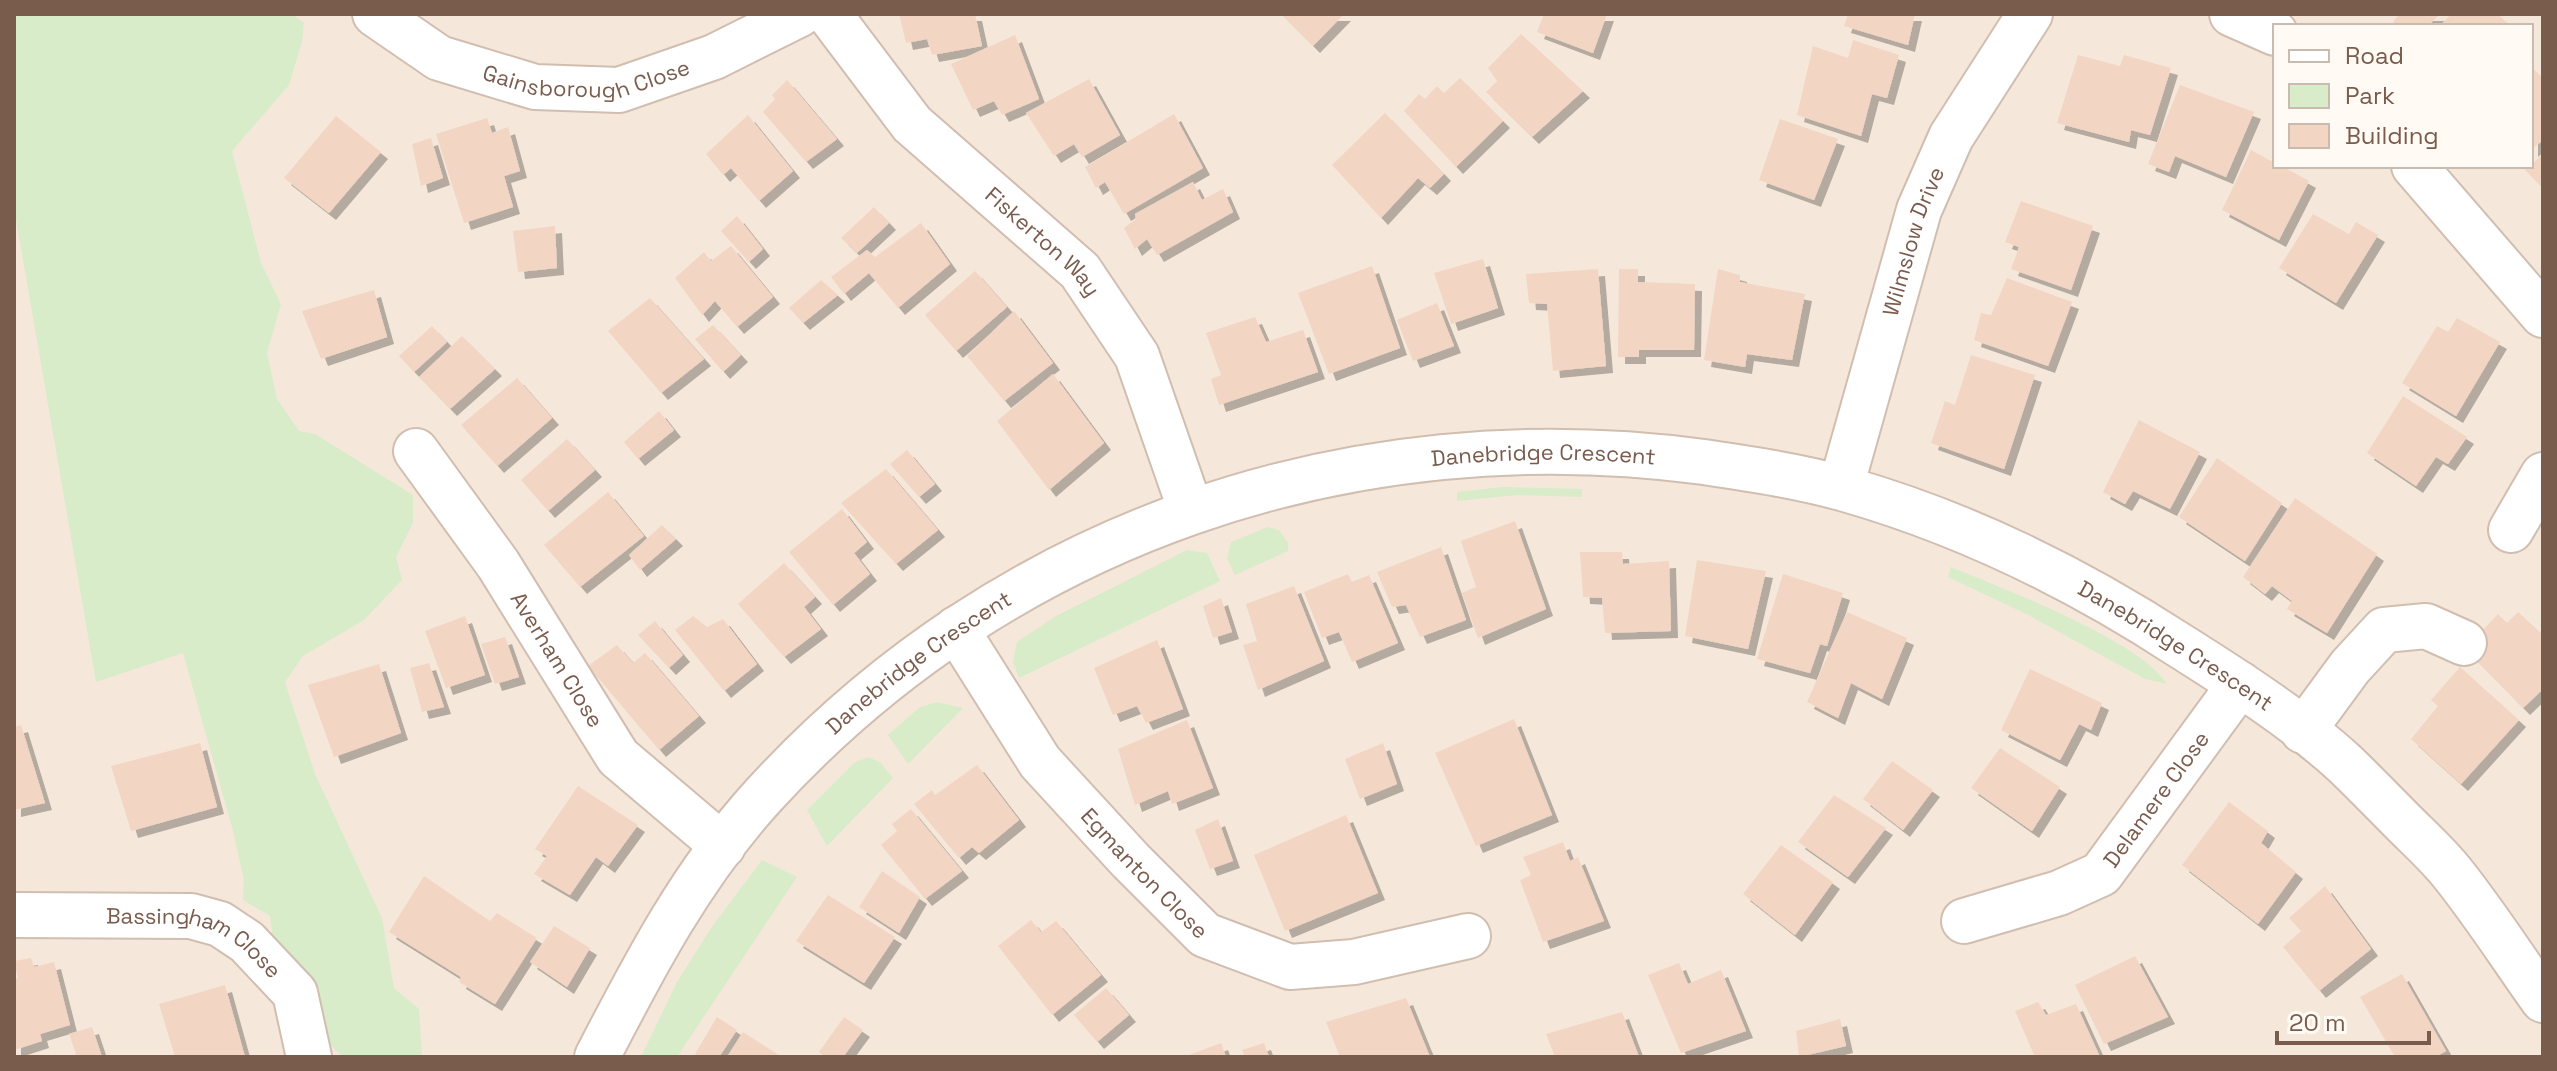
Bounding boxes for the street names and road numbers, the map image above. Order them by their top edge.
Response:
street label: Gainsborough Close [480,53,693,104]
street label: Wilmslow Drive [1876,162,1950,319]
street label: Fiskerton Way [979,181,1107,301]
street label: Danebridge Crescent [1430,438,1657,472]
street label: Danebridge Crescent [2073,574,2279,717]
street label: Danebridge Crescent [819,584,1016,740]
street label: Averham Close [505,586,610,733]
street label: Delamere Close [2097,725,2215,873]
street label: Egmanton Close [1075,802,1214,944]
street label: Bassingham Close [106,902,288,984]

